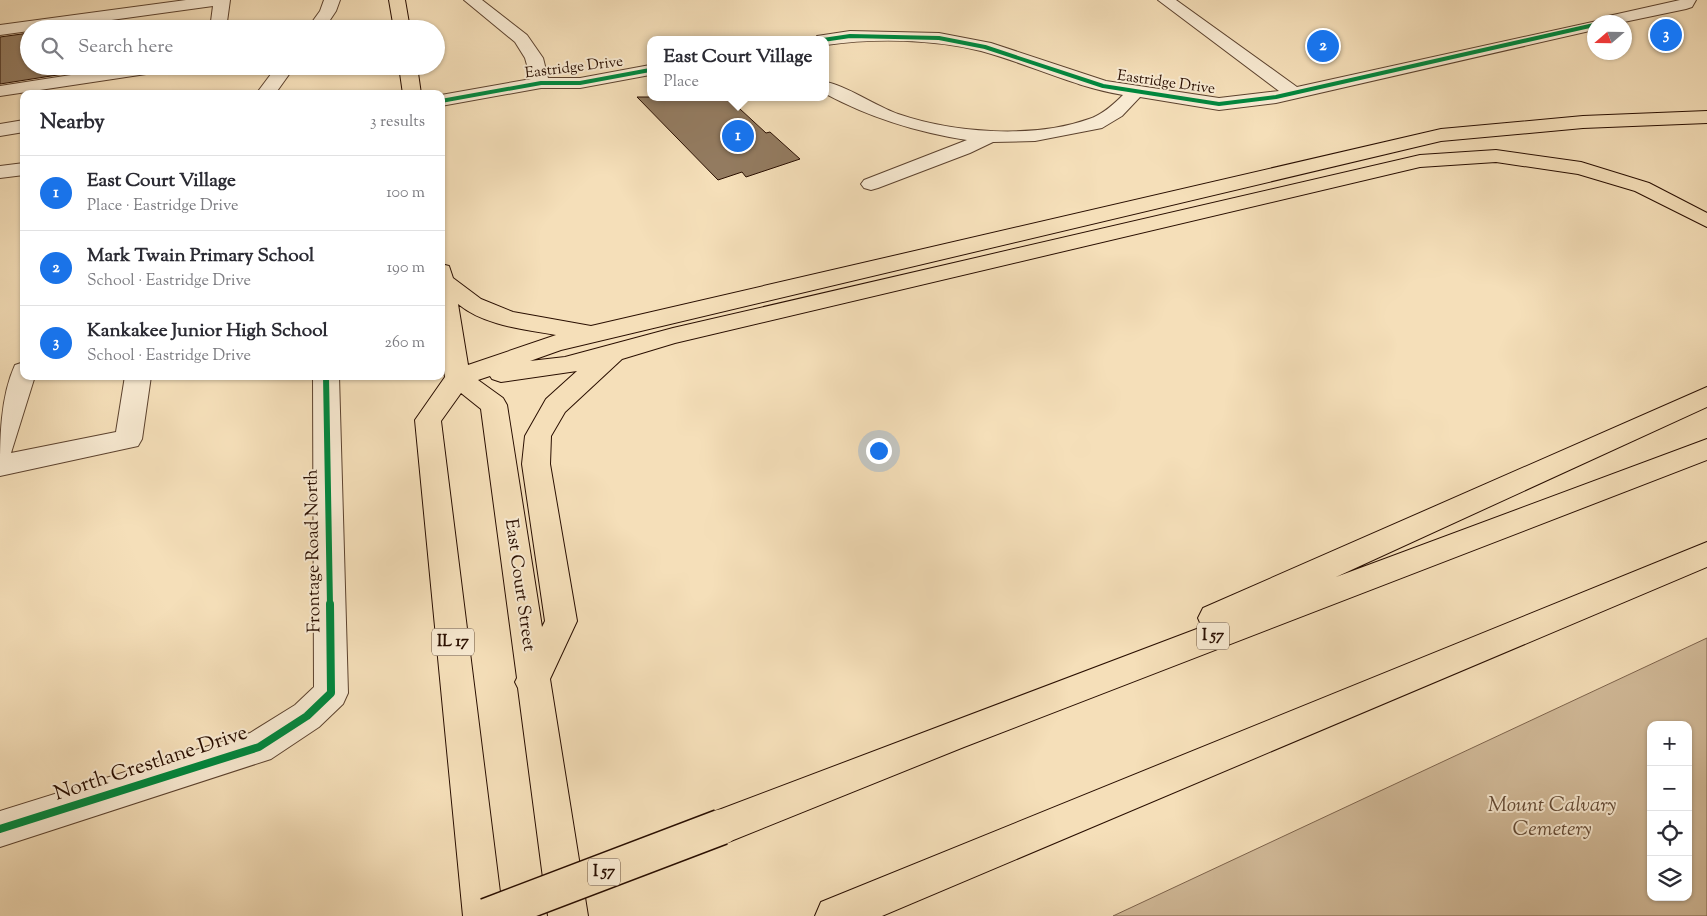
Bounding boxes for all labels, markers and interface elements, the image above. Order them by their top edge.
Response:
north arrow [1587,15,1632,60]
pin: 3 [1650,16,1682,54]
search box [20,20,445,75]
pin: 2 [1307,27,1339,65]
icon: search [38,34,66,62]
text: Search here [78,34,173,61]
popup [647,36,829,101]
text: East Court Village [664,44,812,71]
street label: Eastridge Drive [524,52,624,84]
street label: Eastridge Drive [1116,66,1216,100]
text: Place [664,71,699,94]
text: Nearby [40,108,105,138]
text: 3 results [370,111,425,134]
pin: 1 [722,117,754,155]
text: East Court Village [87,168,236,195]
text: 1 [53,182,59,205]
text: 100 m [386,182,425,205]
text: Place · Eastridge Drive [87,195,238,218]
text: Mark Twain Primary School [87,243,314,270]
text: 2 [52,257,60,280]
text: 190 m [387,257,425,280]
text: School · Eastridge Drive [87,270,251,293]
text: Kankakee Junior High School [87,318,328,345]
text: 3 [53,332,59,355]
text: 260 m [384,332,425,355]
text: School · Eastridge Drive [87,345,251,368]
your location [866,438,892,464]
street label: Frontage Road North [300,469,328,633]
street label: East Court Street [497,517,541,653]
road number: I 57 [1197,622,1229,650]
road number: IL 17 [432,628,474,656]
street label: North Crestlane Drive [50,719,252,809]
map controls [1647,721,1692,901]
button: + [1647,721,1692,766]
button: − [1647,766,1692,811]
park label: Mount Calvary Cemetery [1488,791,1616,845]
button: locate [1647,811,1692,856]
button: layers [1647,856,1692,901]
road number: I 57 [588,859,620,886]

